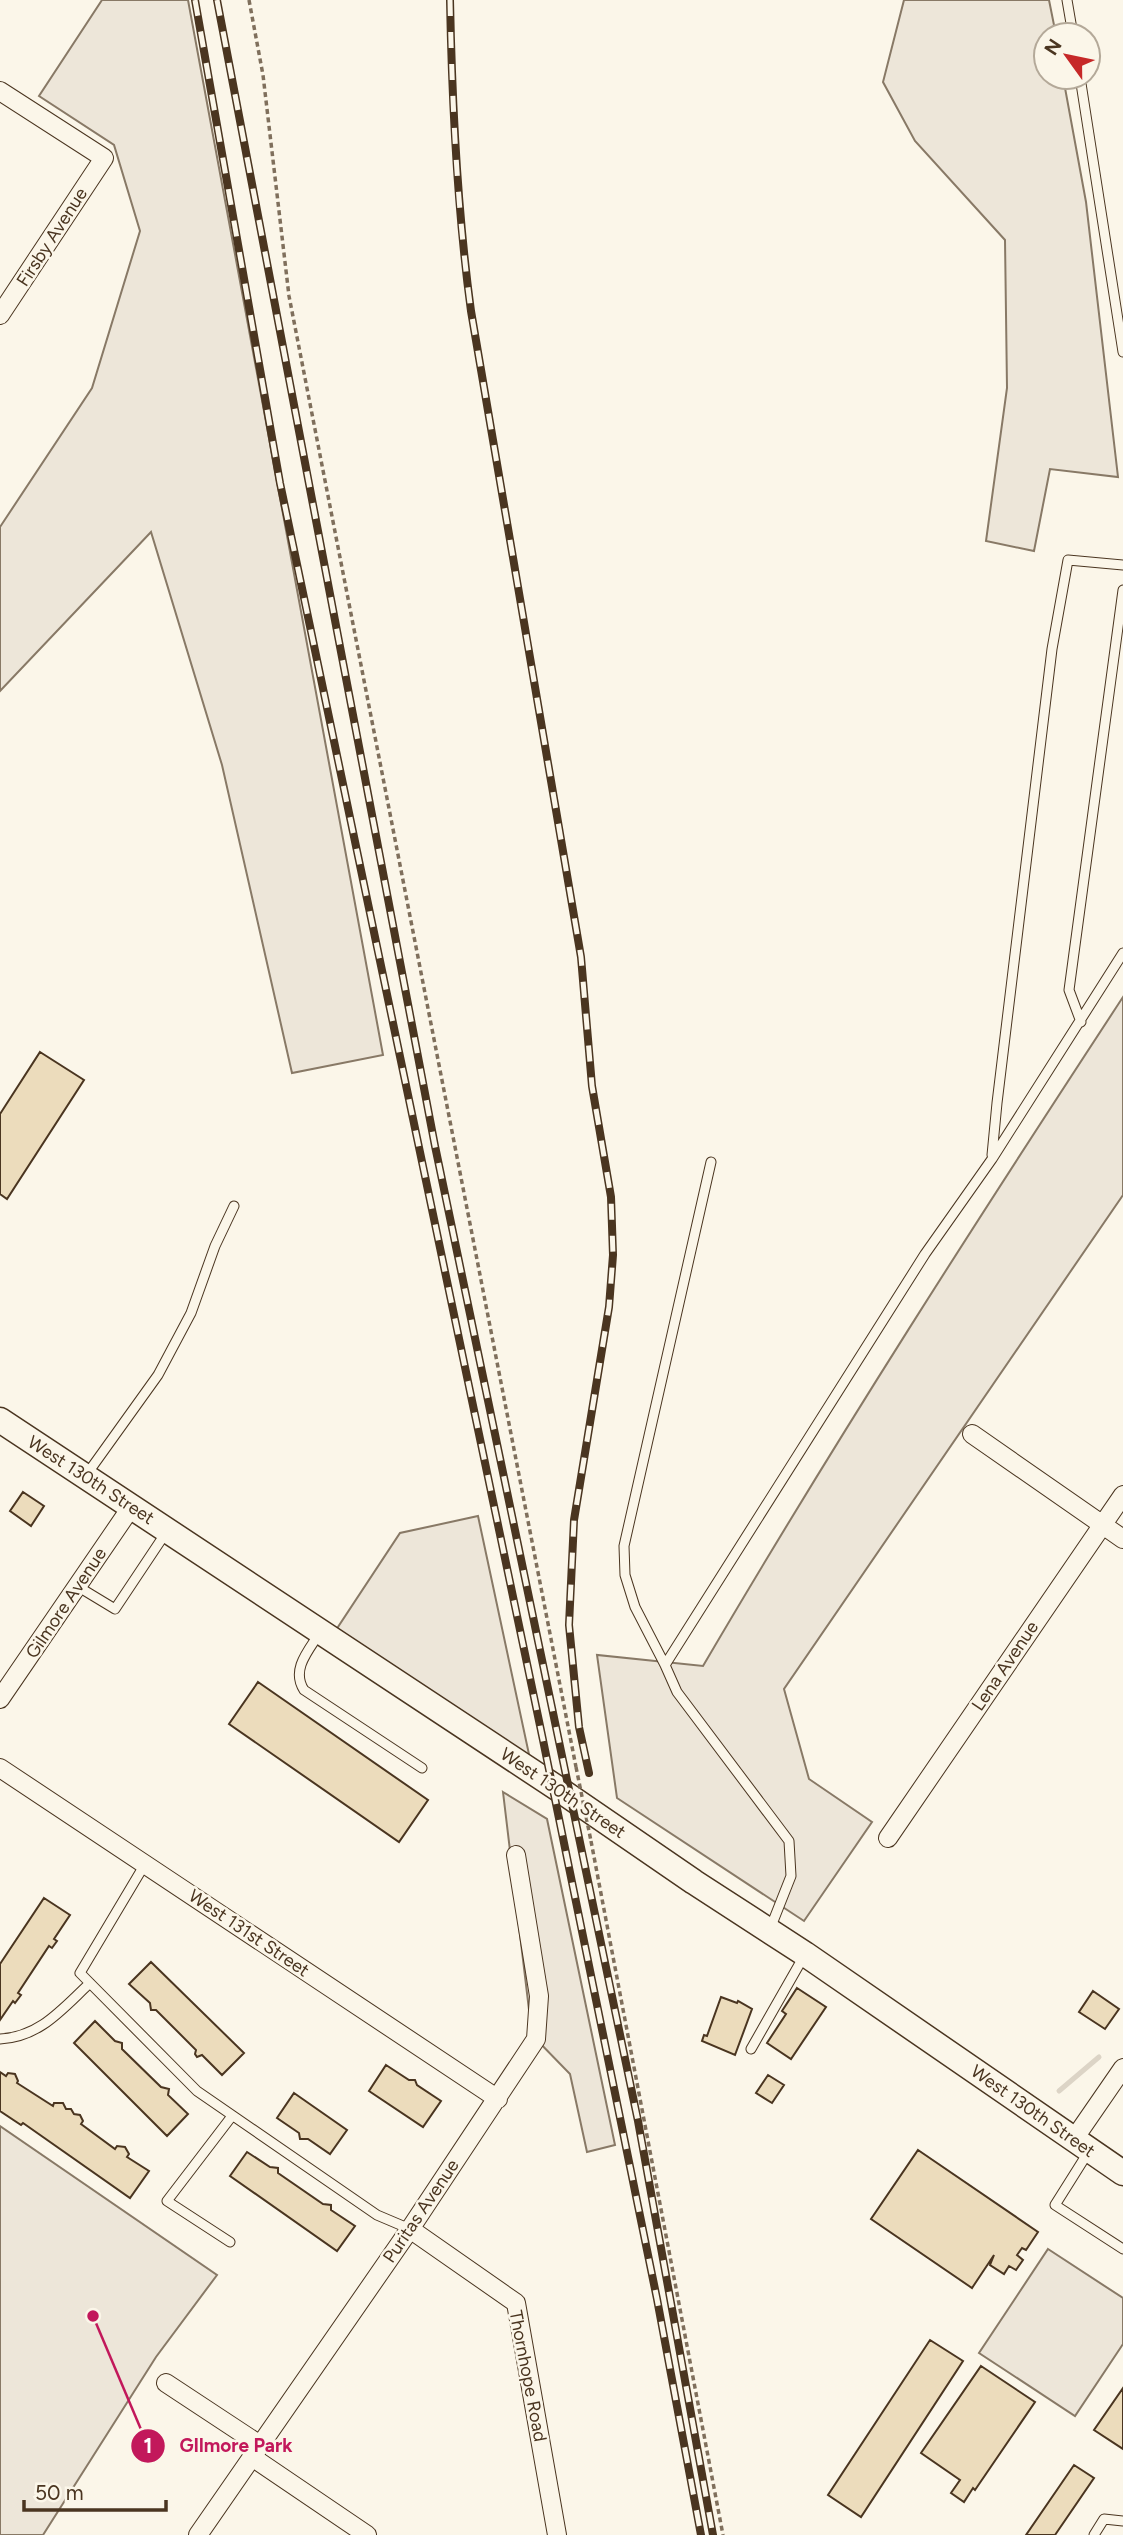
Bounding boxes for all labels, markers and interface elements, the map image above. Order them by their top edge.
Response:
north arrow [1032,21,1102,91]
text: N [1040,35,1067,59]
street label: Firsby Avenue [12,183,92,291]
street label: West 130th Street [24,1431,159,1529]
street label: Gilmore Avenue [21,1543,111,1663]
street label: Lena Avenue [967,1617,1043,1715]
street label: West 130th Street [496,1743,630,1843]
street label: West 131st Street [185,1885,314,1982]
street label: West 130th Street [967,2060,1099,2162]
street label: Puritas Avenue [378,2155,464,2267]
street label: Thornhope Road [504,2308,552,2444]
callout: GIlmore Park [130,2426,306,2466]
text: 1 [144,2433,152,2458]
text: GIlmore Park [180,2434,293,2457]
scale bar [24,2468,166,2512]
text: 50 m [35,2480,84,2505]

